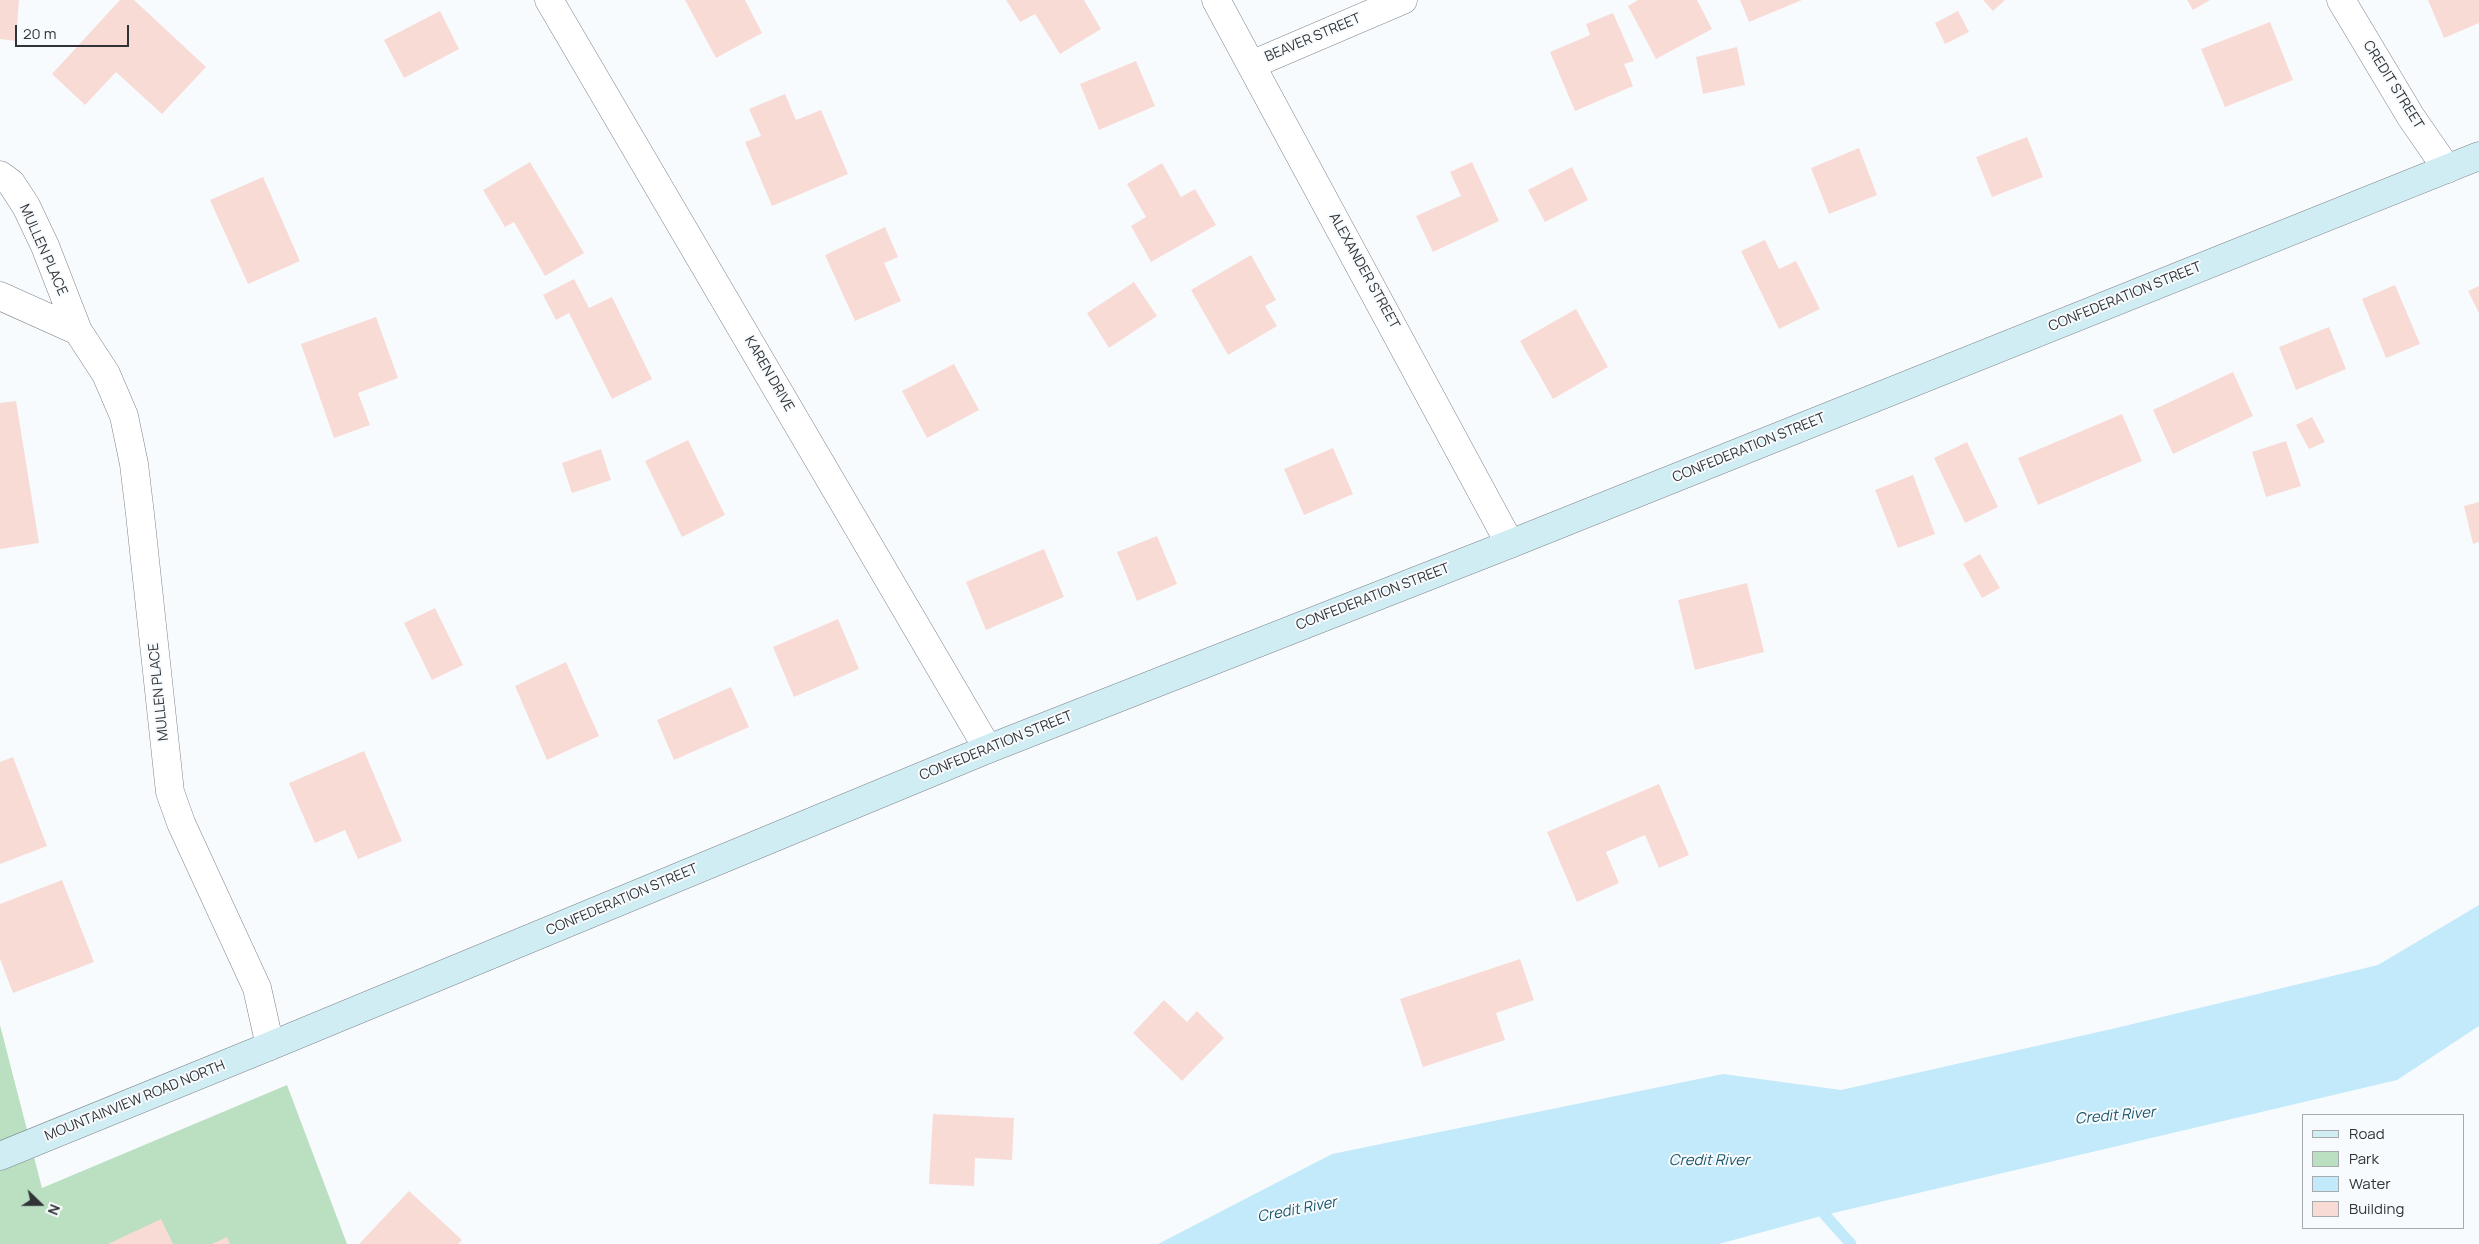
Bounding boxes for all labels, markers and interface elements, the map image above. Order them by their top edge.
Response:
street label: BEAVER STREET [1262,10,1364,66]
scale bar [18,15,131,47]
text: 20 m [23,23,56,44]
street label: CREDIT STREET [2359,38,2427,132]
street label: MULLEN PLACE [15,202,71,298]
street label: ALEXANDER STREET [1325,210,1403,332]
street label: CONFEDERATION STREET [2046,259,2204,335]
street label: KAREN DRIVE [741,333,797,415]
street label: CONFEDERATION STREET [1670,410,1828,486]
street label: CONFEDERATION STREET [1294,560,1452,634]
street label: MULLEN PLACE [146,642,172,742]
street label: CONFEDERATION STREET [917,708,1075,784]
street label: CONFEDERATION STREET [544,860,700,940]
street label: MOUNTAINVIEW ROAD NORTH [42,1057,228,1145]
water label: Credit River [2074,1104,2156,1128]
legend [2302,1114,2464,1229]
text: Road [2349,1123,2385,1144]
text: Park [2349,1148,2379,1169]
water label: Credit River [1669,1152,1749,1170]
text: Water [2349,1173,2391,1194]
north arrow [15,1179,65,1229]
water label: Credit River [1256,1193,1338,1227]
text: Building [2349,1198,2404,1219]
text: N [44,1202,65,1218]

